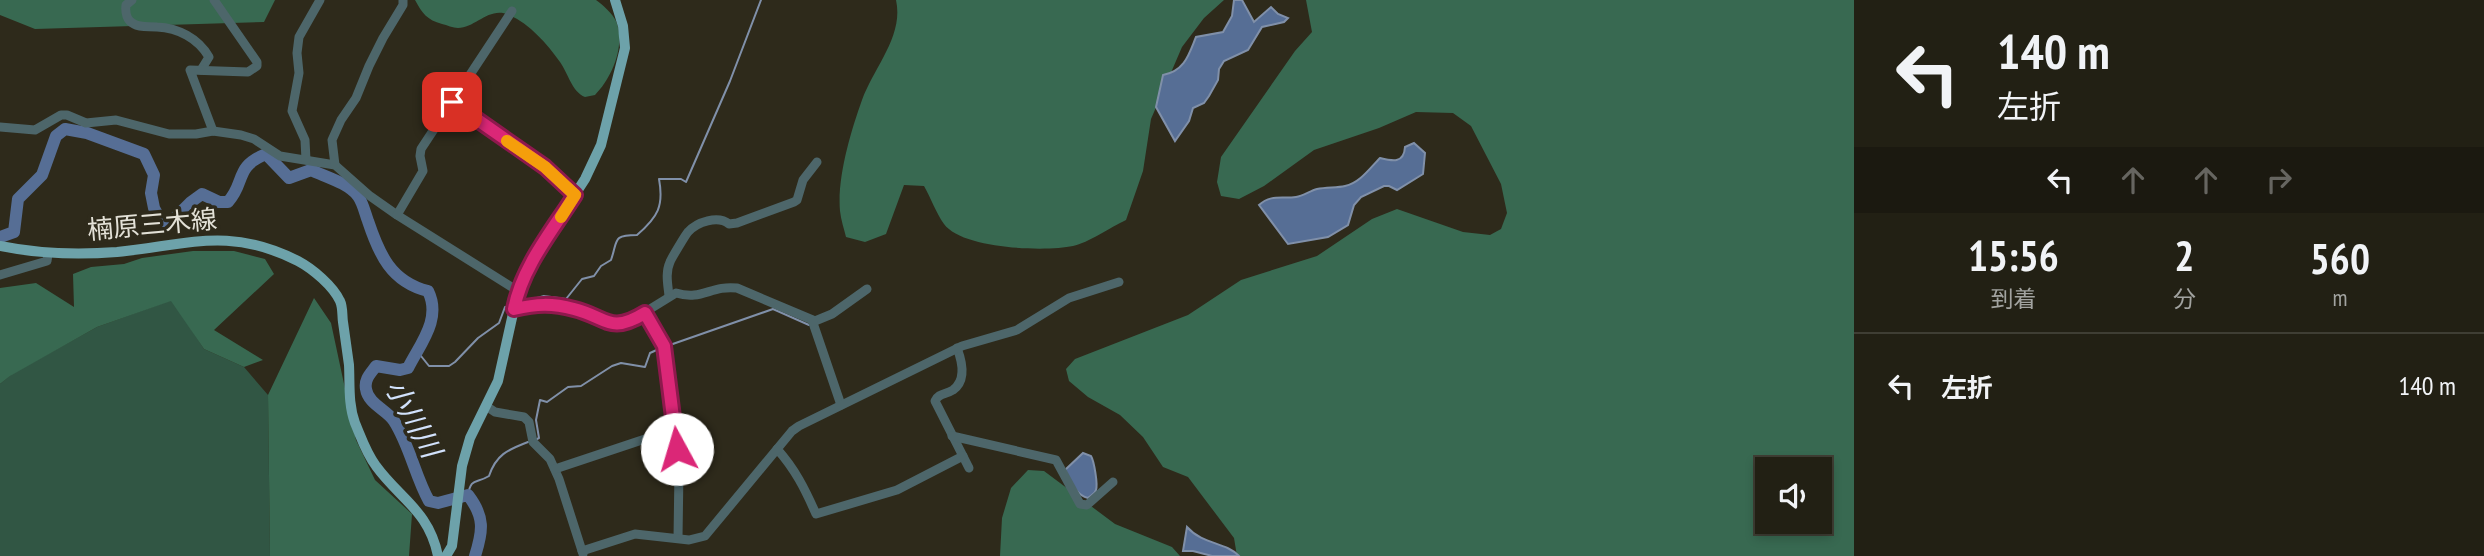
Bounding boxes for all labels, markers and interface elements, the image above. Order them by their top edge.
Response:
text: 140 m [1997,19,2110,83]
icon: left [1882,28,1973,119]
pin [422,72,482,132]
icon: arrive [433,83,471,121]
text: 左折 [1997,85,2061,127]
icon: left [2041,161,2079,199]
icon: ahead [2114,161,2152,199]
icon: ahead [2187,161,2225,199]
icon: right [2260,161,2298,199]
street label: 楠原三木線 [86,202,218,246]
text: 15:56 [1968,228,2059,283]
text: 2 [2174,228,2194,283]
text: 560 [2310,231,2370,286]
text: m [2332,283,2347,312]
text: 到着 [1990,284,2036,313]
text: 分 [2173,284,2196,313]
icon: left [1882,367,1920,405]
text: 140 m [2398,369,2456,402]
text: 左折 [1941,371,1993,404]
water label: 小川川 [377,372,452,466]
position arrow [640,412,714,486]
map controls [1755,457,1832,534]
button: sound [1755,457,1832,534]

